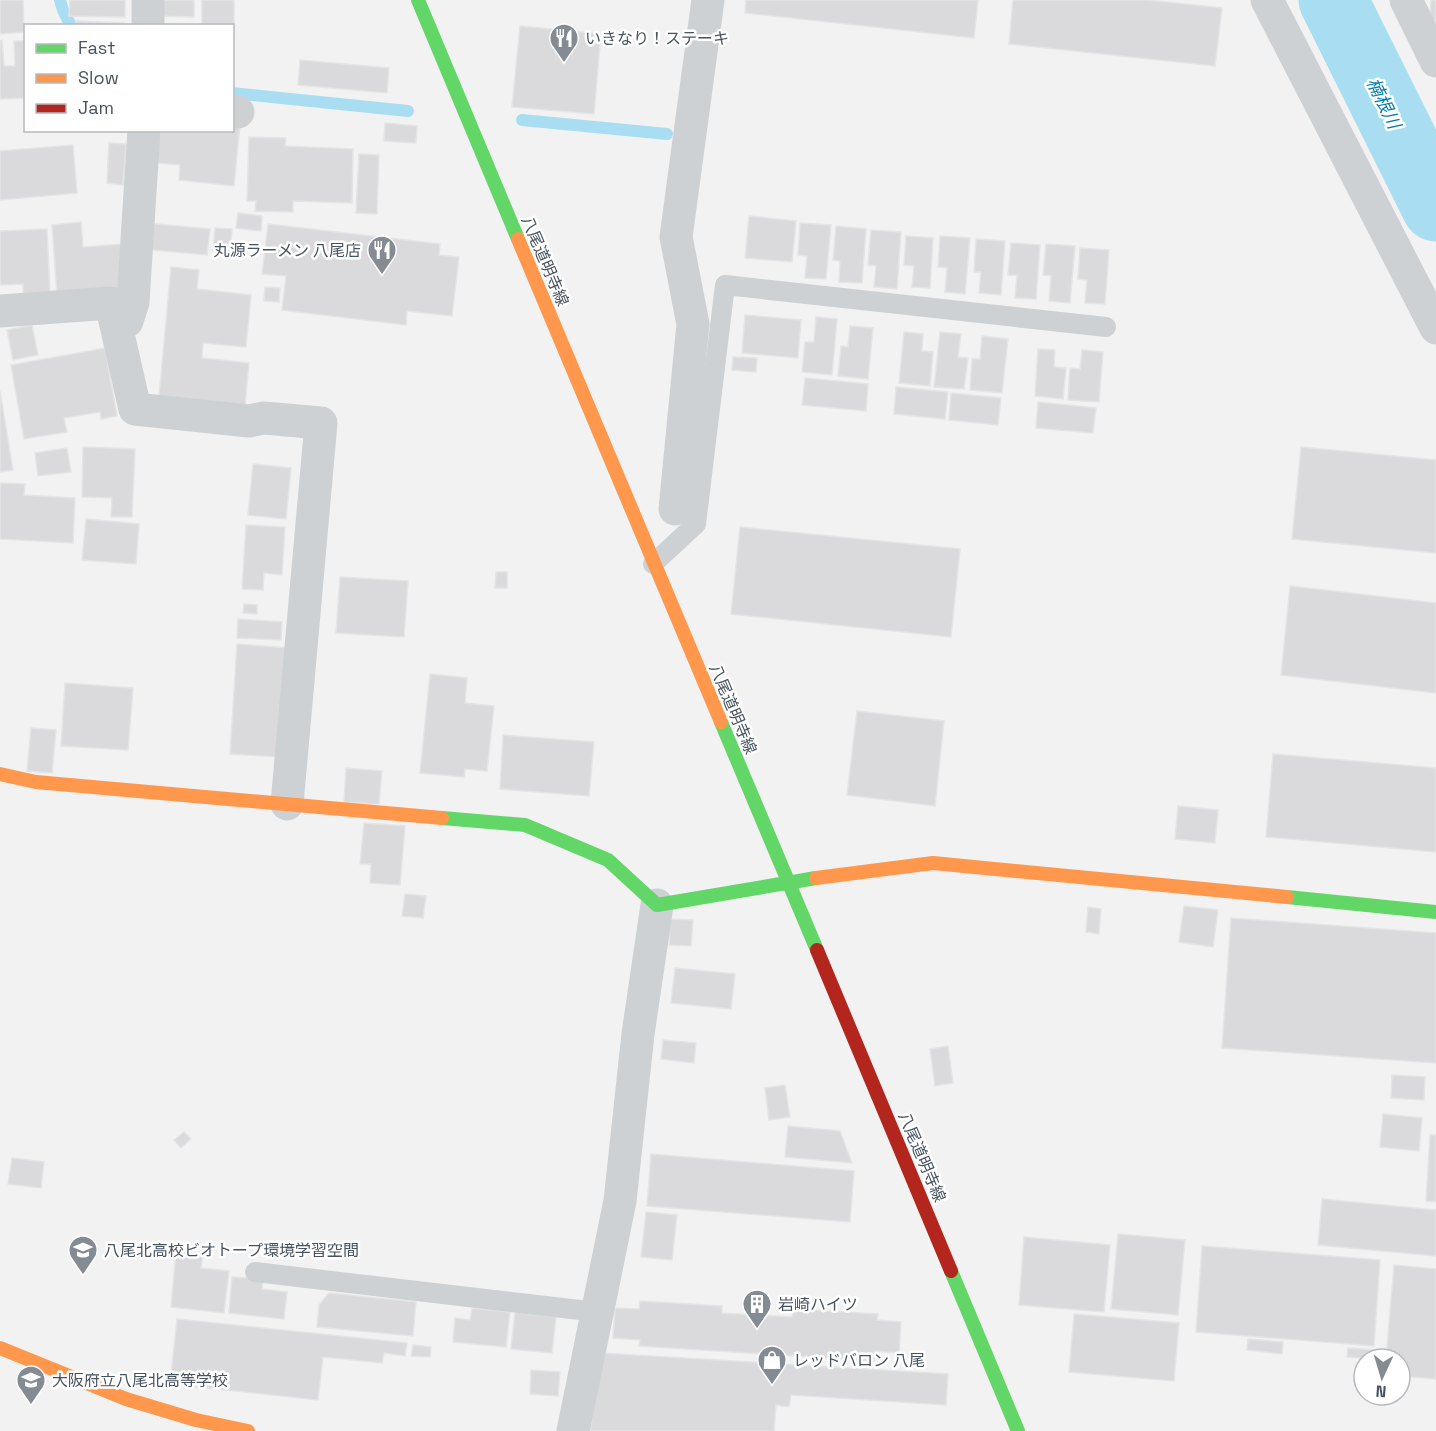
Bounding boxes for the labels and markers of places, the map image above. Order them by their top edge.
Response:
restaurant icon: いきなり！ステーキ [548,22,580,64]
place label: いきなり！ステーキ [585,28,729,49]
restaurant icon: 丸源ラーメン 八尾店 [366,234,398,276]
place label: 丸源ラーメン 八尾店 [214,240,361,261]
school or university icon: 八尾北高校ビオトープ環境学習空間 [67,1234,99,1276]
place label: 八尾北高校ビオトープ環境学習空間 [104,1240,359,1261]
building icon: 岩崎ハイツ [741,1288,773,1330]
place label: 岩崎ハイツ [778,1294,858,1315]
shop icon: レッドバロン 八尾 [756,1344,788,1386]
place label: レッドバロン 八尾 [793,1350,925,1371]
school or university icon: 大阪府立八尾北高等学校 [15,1364,47,1406]
place label: 大阪府立八尾北高等学校 [52,1370,228,1391]

